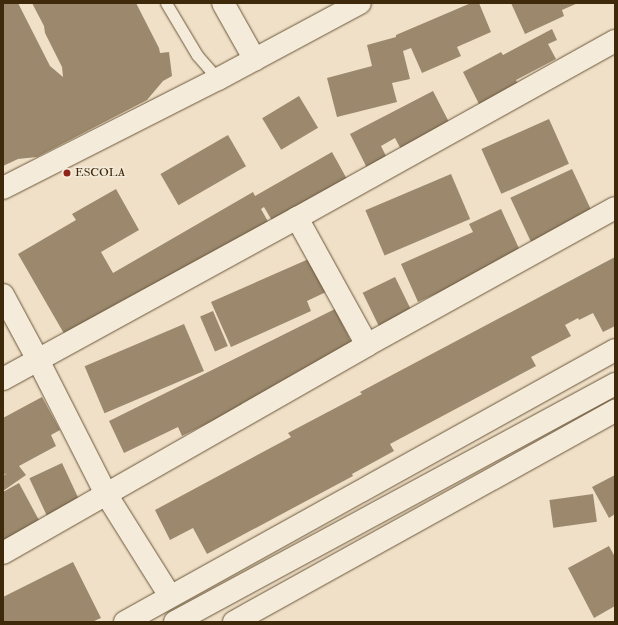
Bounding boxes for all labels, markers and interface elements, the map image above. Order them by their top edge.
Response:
place label: ESCOLA [75,166,125,180]
marker: ESCOLA [62,168,72,178]

